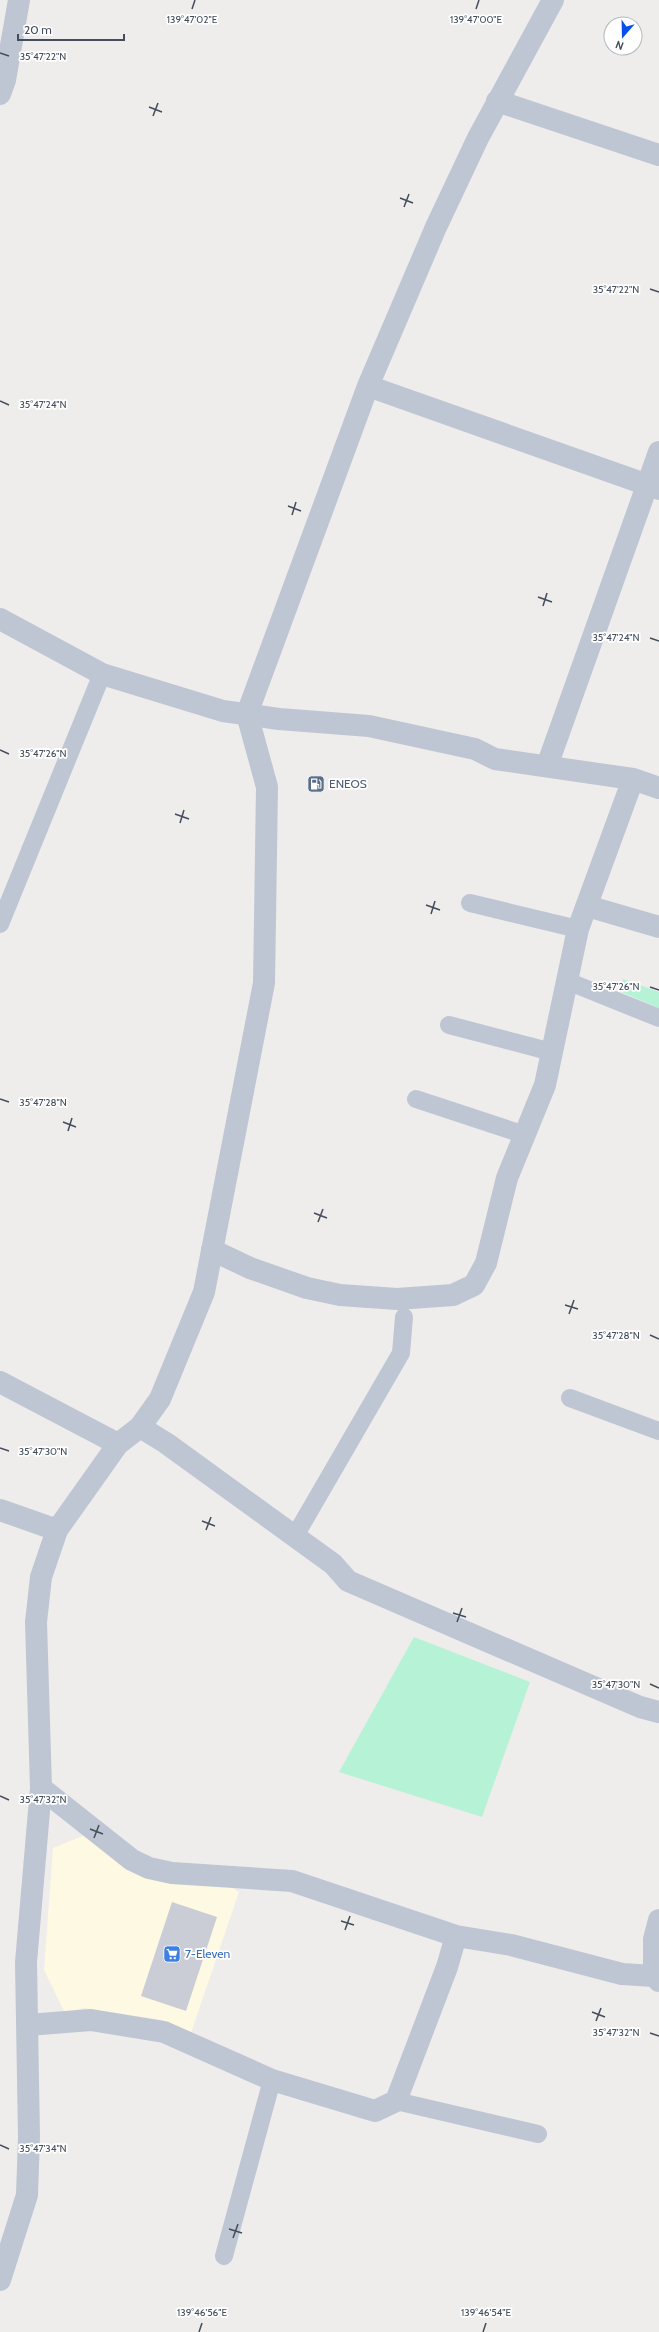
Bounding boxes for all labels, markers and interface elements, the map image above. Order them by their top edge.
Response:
text: 139°47'02"E [167,13,218,26]
text: 139°47'00"E [450,13,503,26]
scale bar [18,16,124,42]
north arrow [603,16,643,56]
text: 20 m [24,22,52,37]
text: N [614,37,626,53]
text: 35°47'22"N [20,50,66,63]
text: 35°47'22"N [593,283,639,296]
text: 35°47'24"N [19,398,67,411]
text: 35°47'24"N [592,631,640,644]
text: 35°47'26"N [19,747,67,760]
fuel station icon: ENEOS [306,774,326,794]
place label: ENEOS [329,776,367,791]
text: 35°47'26"N [592,980,640,993]
text: 35°47'28"N [19,1096,67,1109]
text: 35°47'28"N [592,1329,640,1342]
text: 35°47'30"N [19,1445,67,1458]
text: 35°47'30"N [592,1678,640,1691]
text: 35°47'32"N [20,1793,66,1806]
supermarket icon: 7-Eleven [162,1944,182,1964]
place label: 7-Eleven [185,1946,230,1961]
text: 35°47'32"N [593,2026,639,2039]
text: 35°47'34"N [19,2142,67,2155]
text: 139°46'56"E [177,2306,227,2319]
text: 139°46'54"E [461,2306,511,2319]

